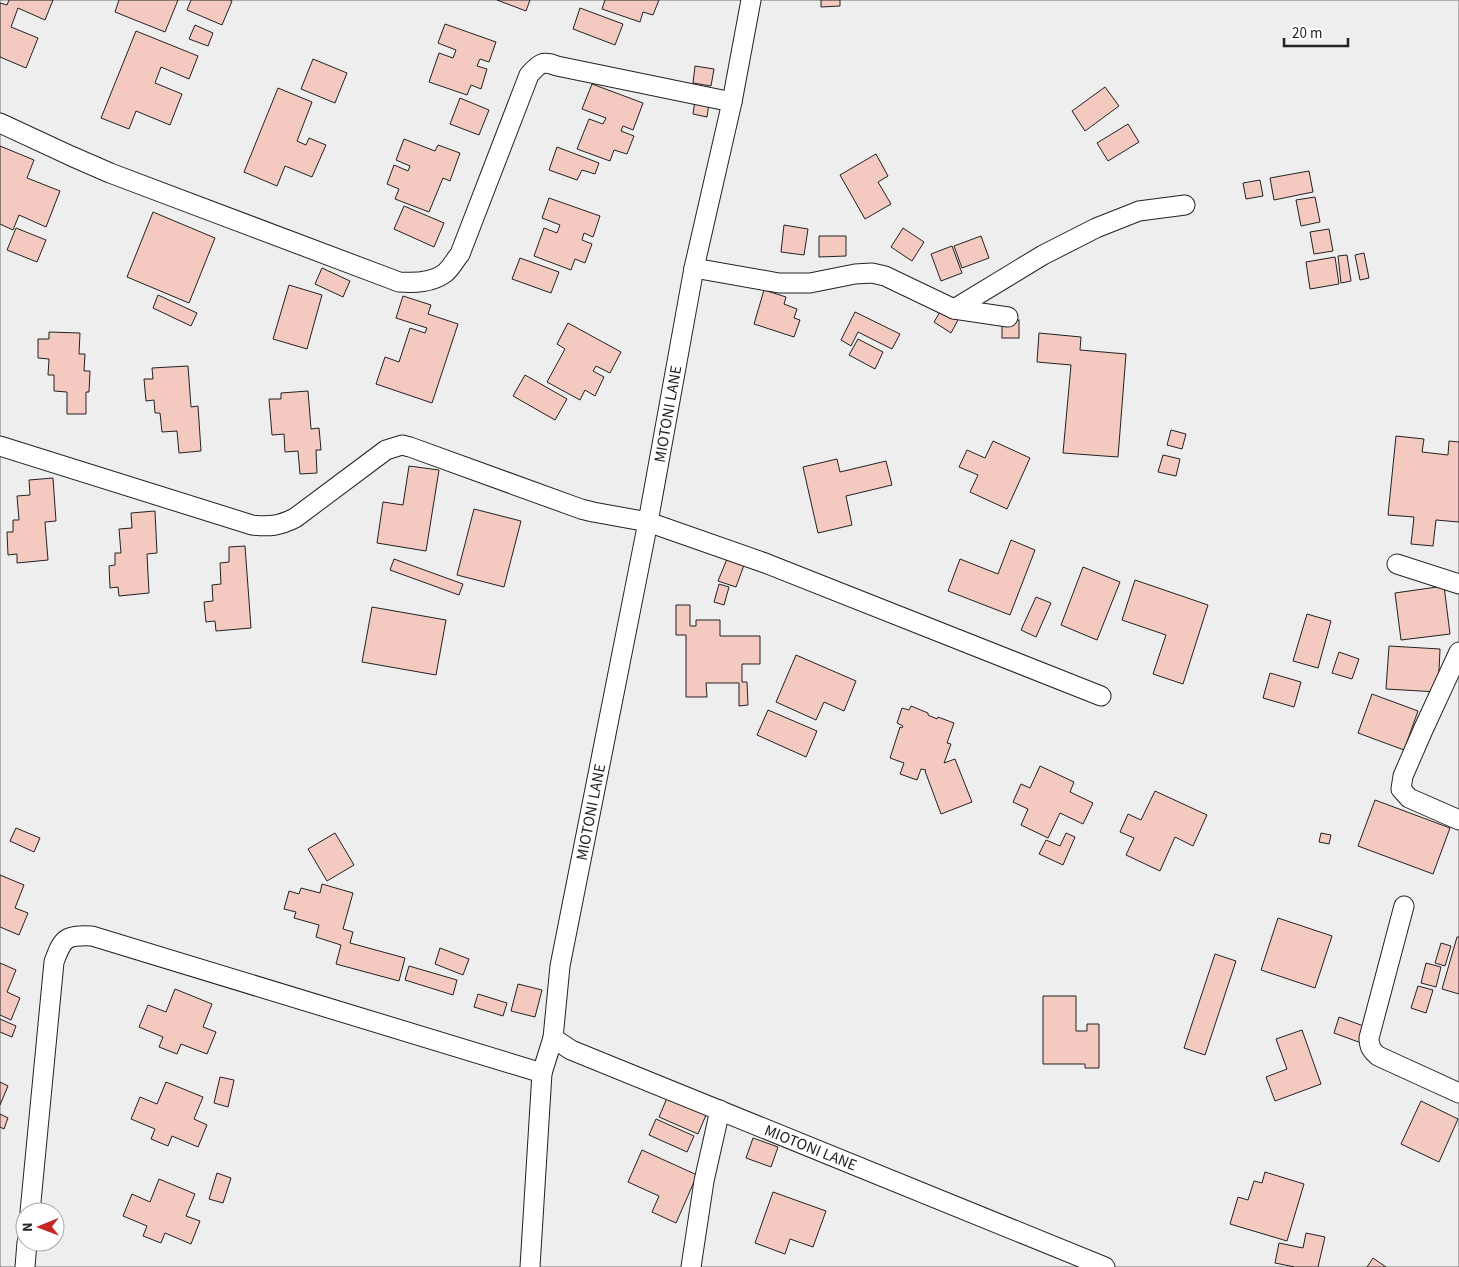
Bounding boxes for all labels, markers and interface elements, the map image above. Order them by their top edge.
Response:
scale bar [1284,15,1348,47]
text: 20 m [1292,23,1322,44]
street label: MIOTONI LANE [649,364,687,464]
street label: MIOTONI LANE [571,762,611,862]
street label: MIOTONI LANE [761,1119,860,1176]
north arrow [15,1202,65,1252]
text: N [18,1222,38,1232]

